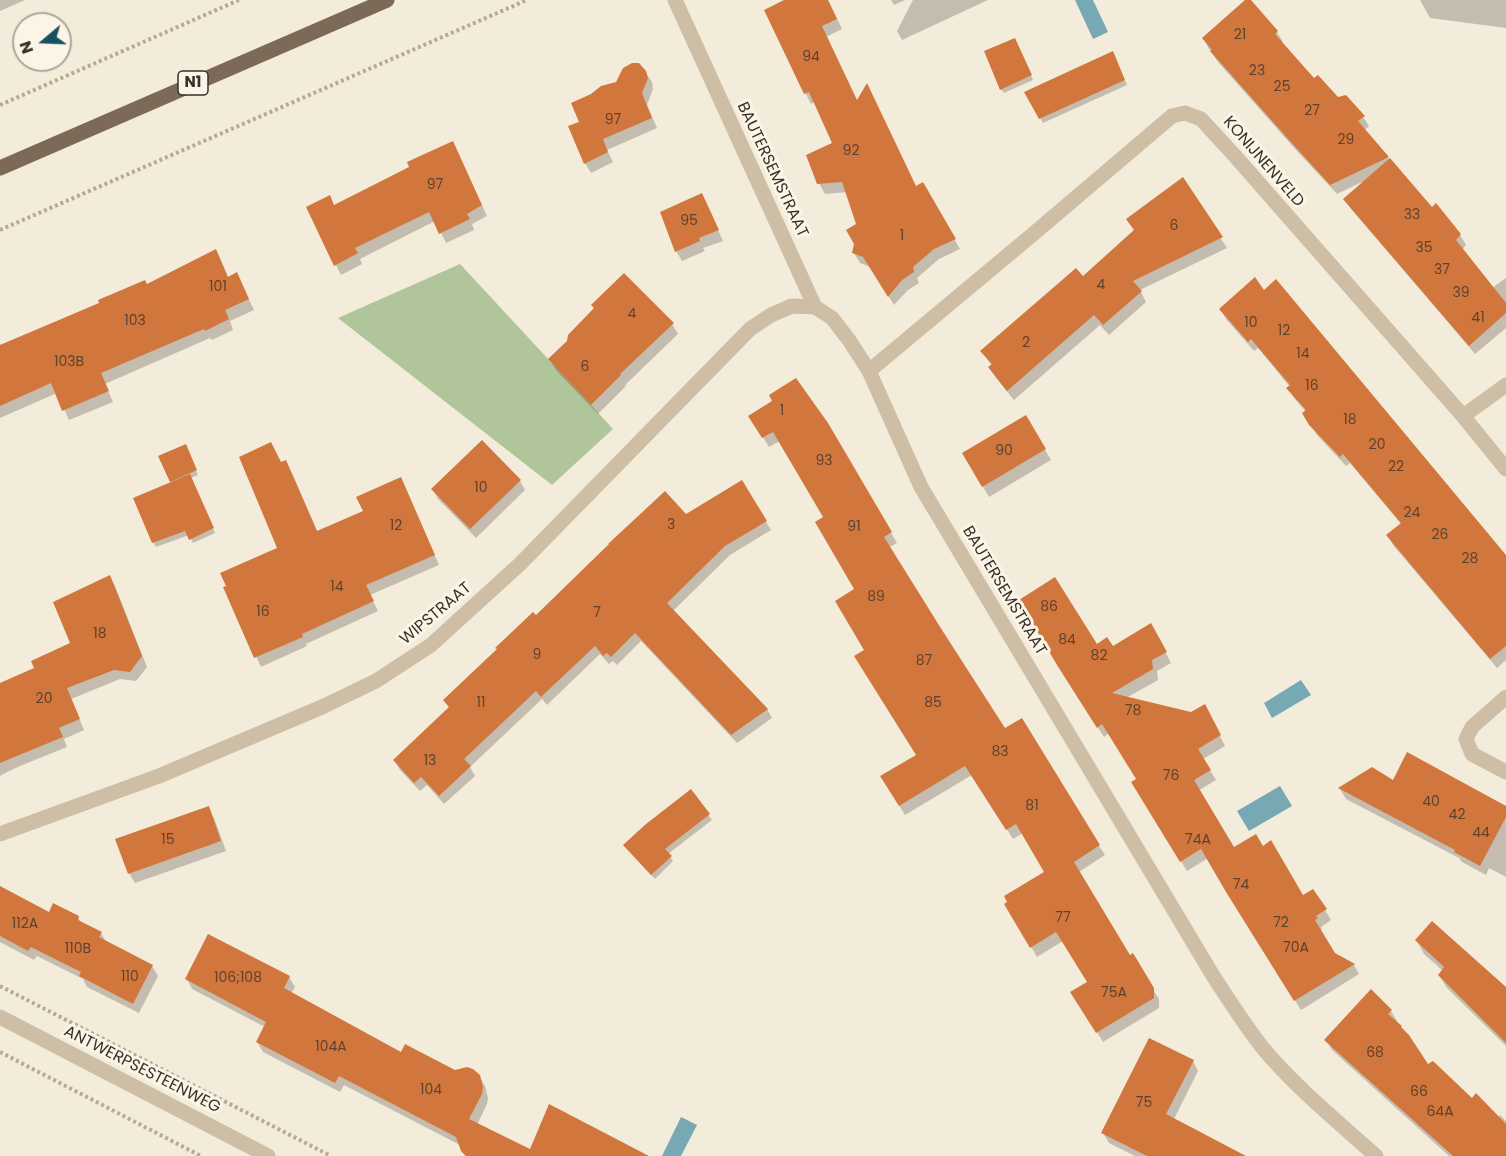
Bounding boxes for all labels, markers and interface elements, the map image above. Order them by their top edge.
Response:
north arrow [12,12,72,72]
house number: 21 [1234,27,1246,43]
text: N [14,38,39,57]
house number: 94 [802,49,820,65]
house number: 23 [1249,63,1265,79]
road number: N1 [178,71,208,95]
house number: 25 [1274,79,1290,95]
street label: BAUTERSEMSTRAAT [732,99,812,241]
house number: 27 [1304,103,1320,119]
house number: 97 [605,112,621,128]
street label: KONIJNENVELD [1218,113,1308,211]
house number: 29 [1338,132,1354,148]
house number: 92 [843,143,859,159]
house number: 97 [427,177,443,193]
house number: 33 [1404,207,1420,223]
house number: 95 [680,213,698,229]
house number: 6 [1170,218,1178,234]
house number: 1 [900,228,904,244]
house number: 35 [1415,240,1433,256]
house number: 37 [1434,262,1450,278]
house number: 4 [1097,277,1105,293]
house number: 101 [209,279,227,295]
house number: 39 [1452,285,1470,301]
house number: 4 [628,306,636,322]
house number: 41 [1471,310,1485,326]
house number: 103 [124,313,146,329]
house number: 10 [1244,315,1258,331]
house number: 12 [1278,323,1290,339]
house number: 2 [1022,335,1030,351]
house number: 14 [1296,346,1310,362]
house number: 103B [54,354,84,370]
house number: 6 [581,359,589,375]
house number: 16 [1305,378,1319,394]
house number: 1 [780,403,784,419]
house number: 18 [1343,412,1357,428]
house number: 20 [1369,437,1385,453]
house number: 90 [995,443,1013,459]
house number: 93 [815,453,833,469]
house number: 22 [1388,459,1404,475]
house number: 10 [474,480,488,496]
house number: 24 [1404,505,1420,521]
house number: 3 [667,517,675,533]
house number: 12 [390,518,402,534]
house number: 91 [847,519,861,535]
street label: BAUTERSEMSTRAAT [958,523,1050,659]
house number: 26 [1432,527,1448,543]
house number: 28 [1462,551,1478,567]
house number: 14 [330,579,344,595]
street label: WIPSTRAAT [397,579,475,649]
house number: 89 [867,589,885,605]
house number: 86 [1040,599,1058,615]
house number: 16 [256,604,270,620]
house number: 7 [593,605,601,621]
house number: 18 [93,626,107,642]
house number: 84 [1058,632,1076,648]
house number: 9 [533,647,541,663]
house number: 82 [1091,648,1107,664]
house number: 87 [916,653,932,669]
house number: 20 [36,691,52,707]
house number: 11 [477,695,485,711]
house number: 85 [924,695,942,711]
house number: 78 [1125,703,1141,719]
house number: 83 [991,744,1009,760]
house number: 13 [424,753,436,769]
house number: 76 [1163,768,1179,784]
house number: 40 [1422,794,1440,810]
house number: 81 [1025,798,1039,814]
house number: 42 [1449,807,1465,823]
house number: 44 [1472,825,1490,841]
house number: 15 [161,832,175,848]
house number: 74A [1185,832,1211,848]
house number: 74 [1233,877,1249,893]
house number: 77 [1055,910,1071,926]
house number: 72 [1273,915,1289,931]
house number: 112A [12,916,38,932]
house number: 70A [1283,940,1309,956]
house number: 110B [65,941,91,957]
house number: 110 [121,969,139,985]
house number: 106;108 [214,970,262,986]
house number: 75A [1101,985,1127,1001]
street label: ANTWERPSESTEENWEG [61,1022,223,1118]
house number: 104A [315,1039,347,1055]
house number: 68 [1366,1045,1384,1061]
house number: 104 [420,1082,442,1098]
house number: 66 [1410,1084,1428,1100]
house number: 75 [1136,1095,1152,1111]
house number: 64A [1426,1104,1454,1120]

